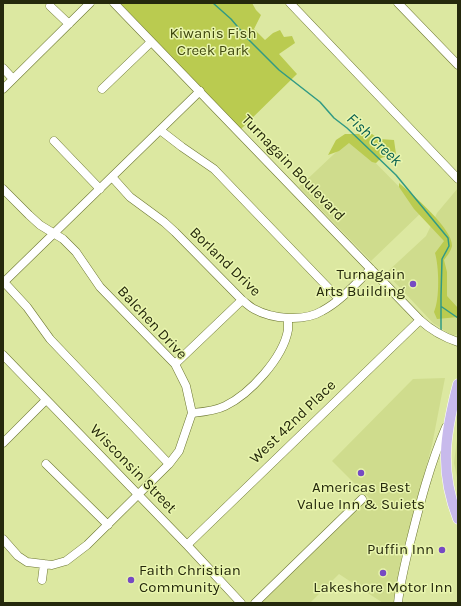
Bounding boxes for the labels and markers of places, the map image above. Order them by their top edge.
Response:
place label: Turnagain Arts Building [316,266,405,301]
marker: Turnagain Arts Building [408,279,418,289]
marker: Americas Best Value Inn & Suiets [356,468,366,478]
place label: Americas Best Value Inn & Suiets [297,479,425,514]
place label: Puffin Inn [367,541,434,559]
marker: Puffin Inn [437,545,447,555]
place label: Faith Christian Community [139,562,241,597]
marker: Lakeshore Motor Inn [378,568,388,578]
marker: Faith Christian Community [126,575,136,585]
place label: Lakeshore Motor Inn [313,579,453,597]

